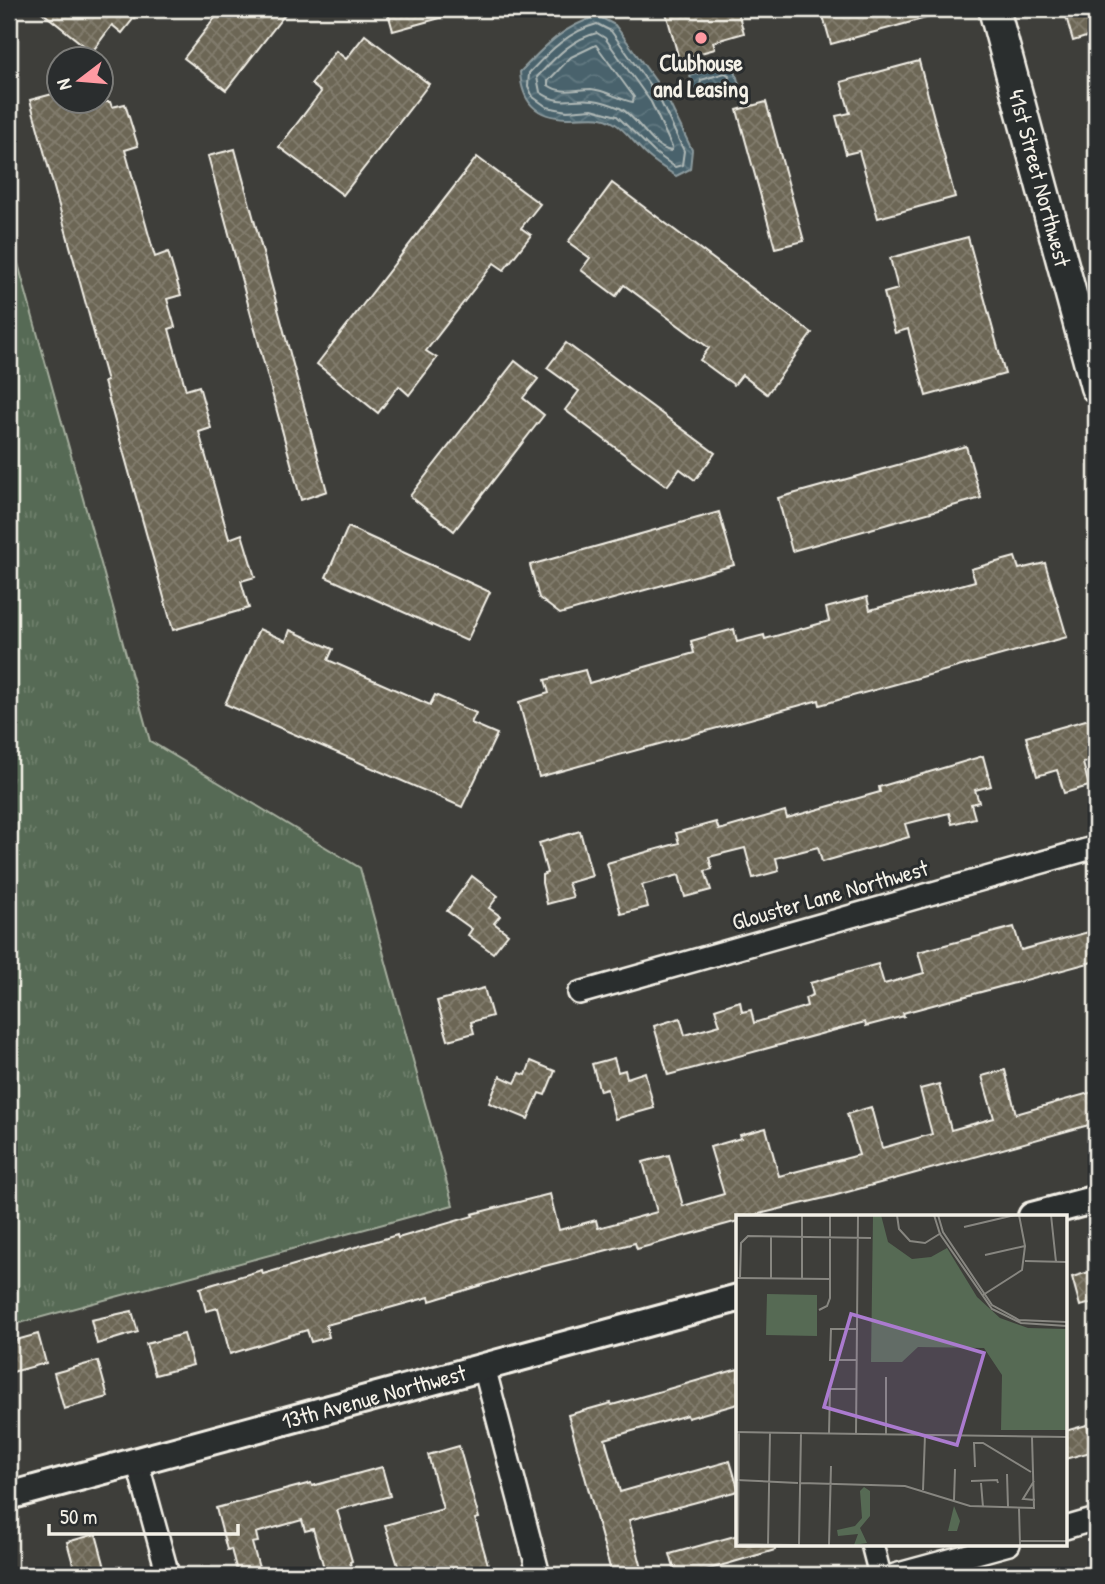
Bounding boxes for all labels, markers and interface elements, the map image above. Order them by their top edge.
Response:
marker: Clubhouse and Leasing [693,30,709,46]
north arrow [46,46,116,116]
place label: Clubhouse and Leasing [653,47,749,105]
text: N [50,76,78,93]
street label: 41st Street Northwest [1001,86,1079,271]
street label: Glouster Lane Northwest [728,851,933,937]
inset map [736,1215,1066,1546]
street label: 13th Avenue Northwest [278,1356,470,1436]
scale bar [49,1493,238,1537]
text: 50 m [60,1502,97,1531]

